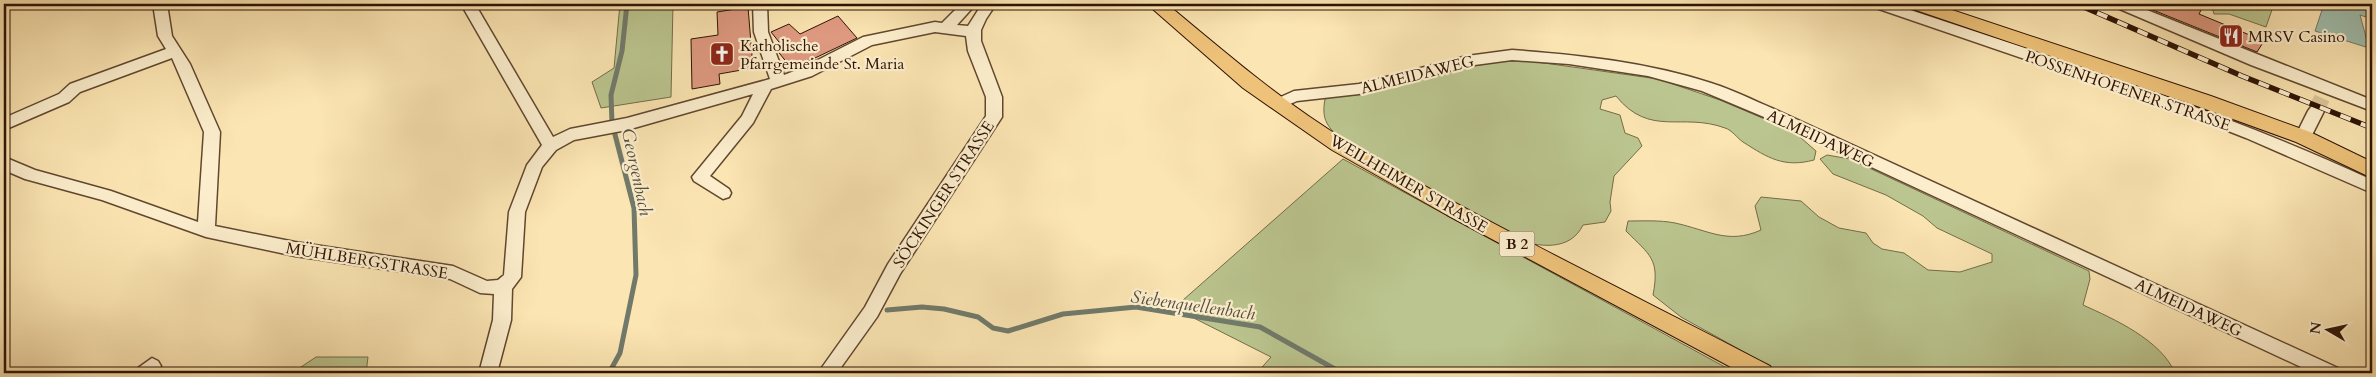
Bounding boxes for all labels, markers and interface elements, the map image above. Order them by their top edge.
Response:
restaurant icon: MRSV Casino [2218,23,2244,49]
place label: MRSV Casino [2248,26,2345,48]
place label: Katholische Pfarrgemeinde St. Maria [740,35,904,75]
church icon: Katholische Pfarrgemeinde St. Maria [709,41,735,67]
street label: POSSENHOFENER STRASSE [2022,45,2234,137]
street label: ALMEIDAWEG [1358,50,1477,100]
street label: ALMEIDAWEG [1763,104,1878,174]
street label: SÖCKINGER STRASSE [888,117,1000,272]
water label: Georgenbach [615,126,658,219]
street label: WEILHEIMER STRASSE [1324,129,1492,238]
road number: B 2 [1500,232,1534,256]
street label: MÜHLBERGSTRASSE [284,237,450,285]
street label: ALMEIDAWEG [2131,273,2246,343]
water label: Siebenquellenbach [1129,284,1257,327]
north arrow [2304,304,2354,354]
text: N [2305,321,2326,336]

